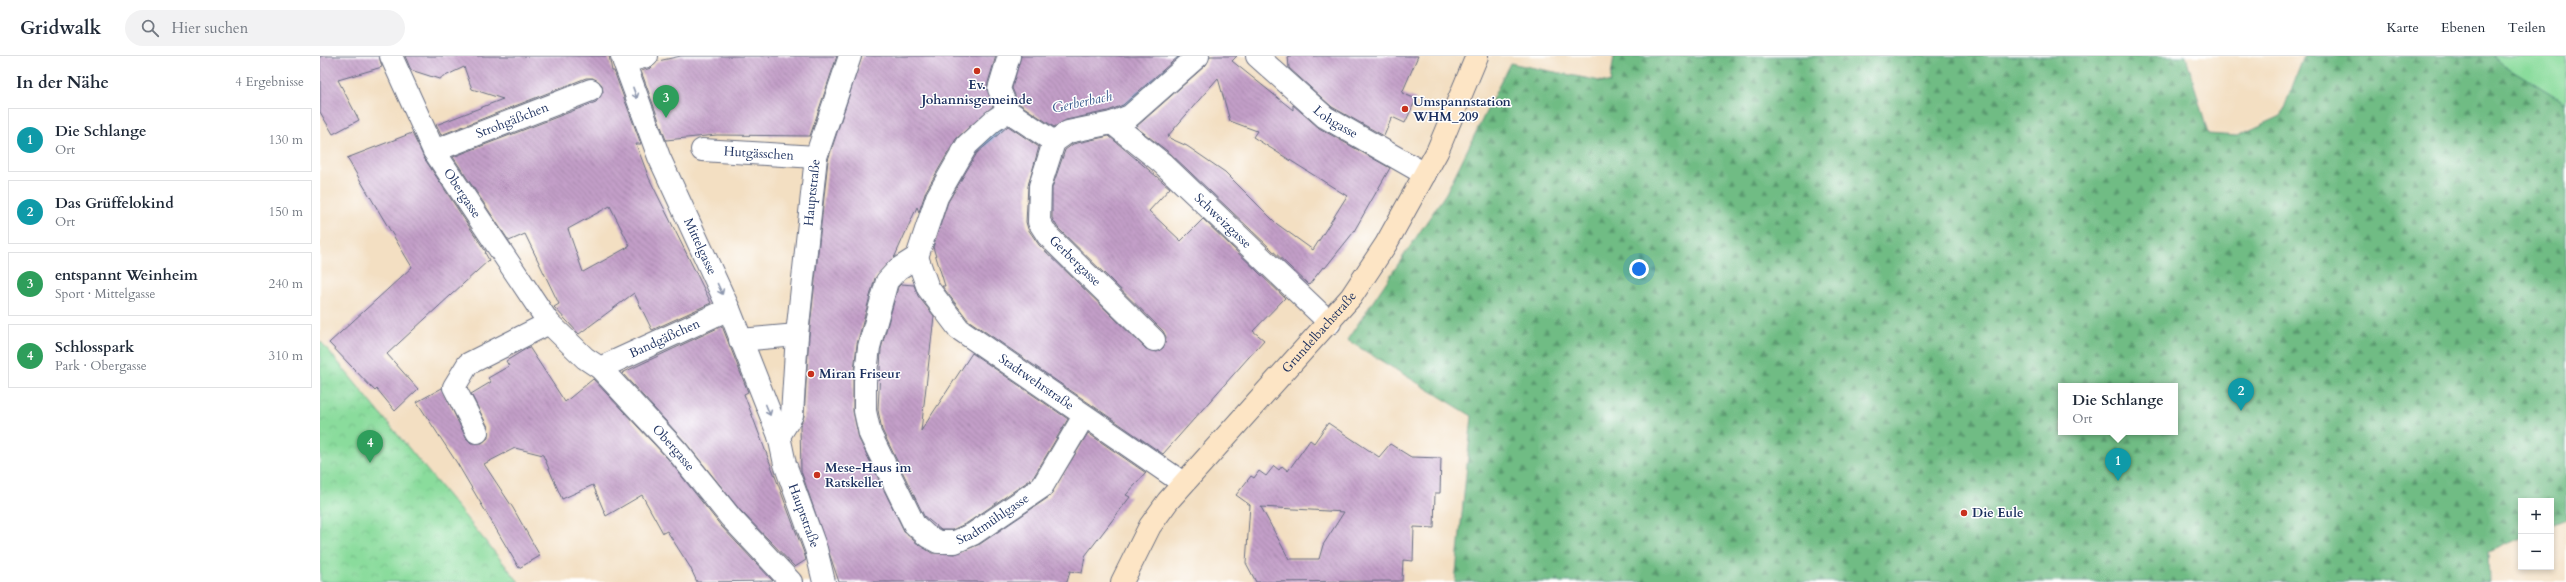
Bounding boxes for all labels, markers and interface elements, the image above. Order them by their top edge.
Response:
search box [125,10,405,46]
text: Gridwalk [20,15,101,41]
icon: search [139,17,161,39]
text: Hier suchen [171,18,248,38]
text: Karte [2386,18,2419,37]
text: Ebenen [2441,18,2486,37]
text: Teilen [2508,18,2546,37]
marker: Ev. Johannisgemeinde [972,66,982,76]
text: In der Nähe [16,71,109,94]
text: 4 Ergebnisse [235,73,304,91]
place label: Ev. Johannisgemeinde [920,76,1032,109]
pin: 3 [653,85,679,118]
one-way arrow [632,86,639,99]
water label: Gerberbach [1050,86,1114,118]
place label: Umspannstation WHM_209 [1412,93,1511,126]
street label: Strohgäßchen [473,98,552,143]
street label: Lohgasse [1309,102,1361,143]
marker: Umspannstation WHM_209 [1400,104,1410,114]
text: Die Schlange [55,121,146,141]
text: 1 [27,131,33,149]
text: 130 m [269,131,303,149]
text: Ort [55,141,75,159]
street label: Hutgässchen [723,142,795,165]
street label: Hauptstraße [800,158,825,227]
street label: Obergasse [439,165,485,222]
street label: Schweizgasse [1190,189,1255,253]
text: Das Grüffelokind [55,193,174,213]
text: 2 [27,203,33,221]
text: 150 m [269,203,303,221]
text: Ort [55,213,75,231]
street label: Mittelgasse [679,215,721,278]
street label: Gerbergasse [1045,232,1105,290]
your location [1629,259,1649,279]
text: entspannt Weinheim [55,265,198,285]
text: 3 [27,275,33,293]
text: 240 m [269,275,303,293]
one-way arrow [716,283,724,295]
text: Sport · Mittelgasse [55,285,155,303]
street label: Grundelbachstraße [1278,288,1361,377]
street label: Bandgäßchen [626,314,703,362]
text: Schlosspark [55,337,134,357]
text: 4 [27,347,33,365]
text: 310 m [269,347,303,365]
street label: Stadtwehrstraße [995,350,1078,414]
text: Park · Obergasse [55,357,147,375]
place label: Miran Friseur [819,365,901,383]
marker: Miran Friseur [806,369,816,379]
pin: 2 [2228,378,2254,411]
popup [2058,383,2178,435]
text: Die Schlange [2072,390,2164,410]
one-way arrow [765,403,773,415]
text: Ort [2072,410,2092,428]
street label: Obergasse [648,421,699,475]
pin: 4 [357,430,383,463]
pin: 1 [2105,448,2131,481]
place label: Mese-Haus im Ratskeller [825,459,911,492]
marker: Mese-Haus im Ratskeller [812,470,822,480]
street label: Hauptstraße [784,481,824,550]
street label: Stadtmühlgasse [953,489,1033,549]
map controls [2518,498,2554,570]
button: + [2518,498,2554,534]
place label: Die Eule [1972,504,2023,522]
marker: Die Eule [1959,508,1969,518]
button: − [2518,534,2554,570]

